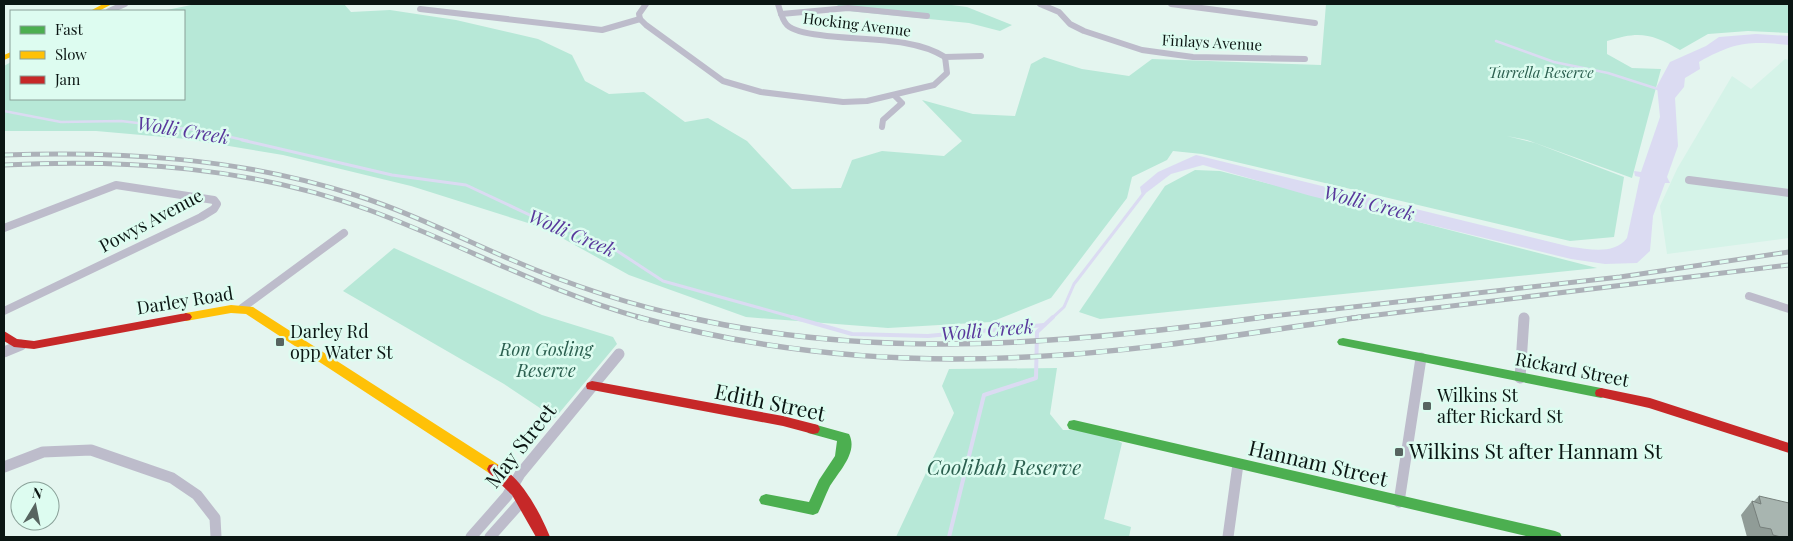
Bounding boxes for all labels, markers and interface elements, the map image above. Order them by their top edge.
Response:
street label: Hocking Avenue [802,7,912,41]
legend [10,10,185,100]
text: Fast [55,19,84,39]
street label: Finlays Avenue [1161,29,1263,55]
text: Slow [55,44,87,64]
park label: Turrella Reserve [1488,62,1594,82]
text: Jam [54,69,81,89]
water label: Wolli Creek [135,109,231,149]
water label: Wolli Creek [1321,178,1418,226]
street label: Powys Avenue [94,183,207,258]
water label: Wolli Creek [524,202,621,262]
street label: Darley Road [135,280,235,319]
water label: Wolli Creek [939,312,1035,346]
place label: Darley Rd opp Water St [290,319,393,364]
marker: Darley Rd opp Water St [274,336,286,348]
park label: Ron Gosling Reserve [498,337,594,382]
street label: Rickard Street [1513,346,1632,392]
street label: Edith Street [712,376,829,427]
place label: Wilkins St after Rickard St [1436,383,1563,428]
street label: May Street [478,396,562,493]
marker: Wilkins St after Rickard St [1421,400,1433,412]
street label: Hannam Street [1246,432,1391,492]
place label: Wilkins St after Hannam St [1408,436,1663,464]
marker: Wilkins St after Hannam St [1393,446,1405,458]
park label: Coolibah Reserve [927,452,1081,480]
north arrow [10,481,60,531]
text: N [31,482,44,503]

